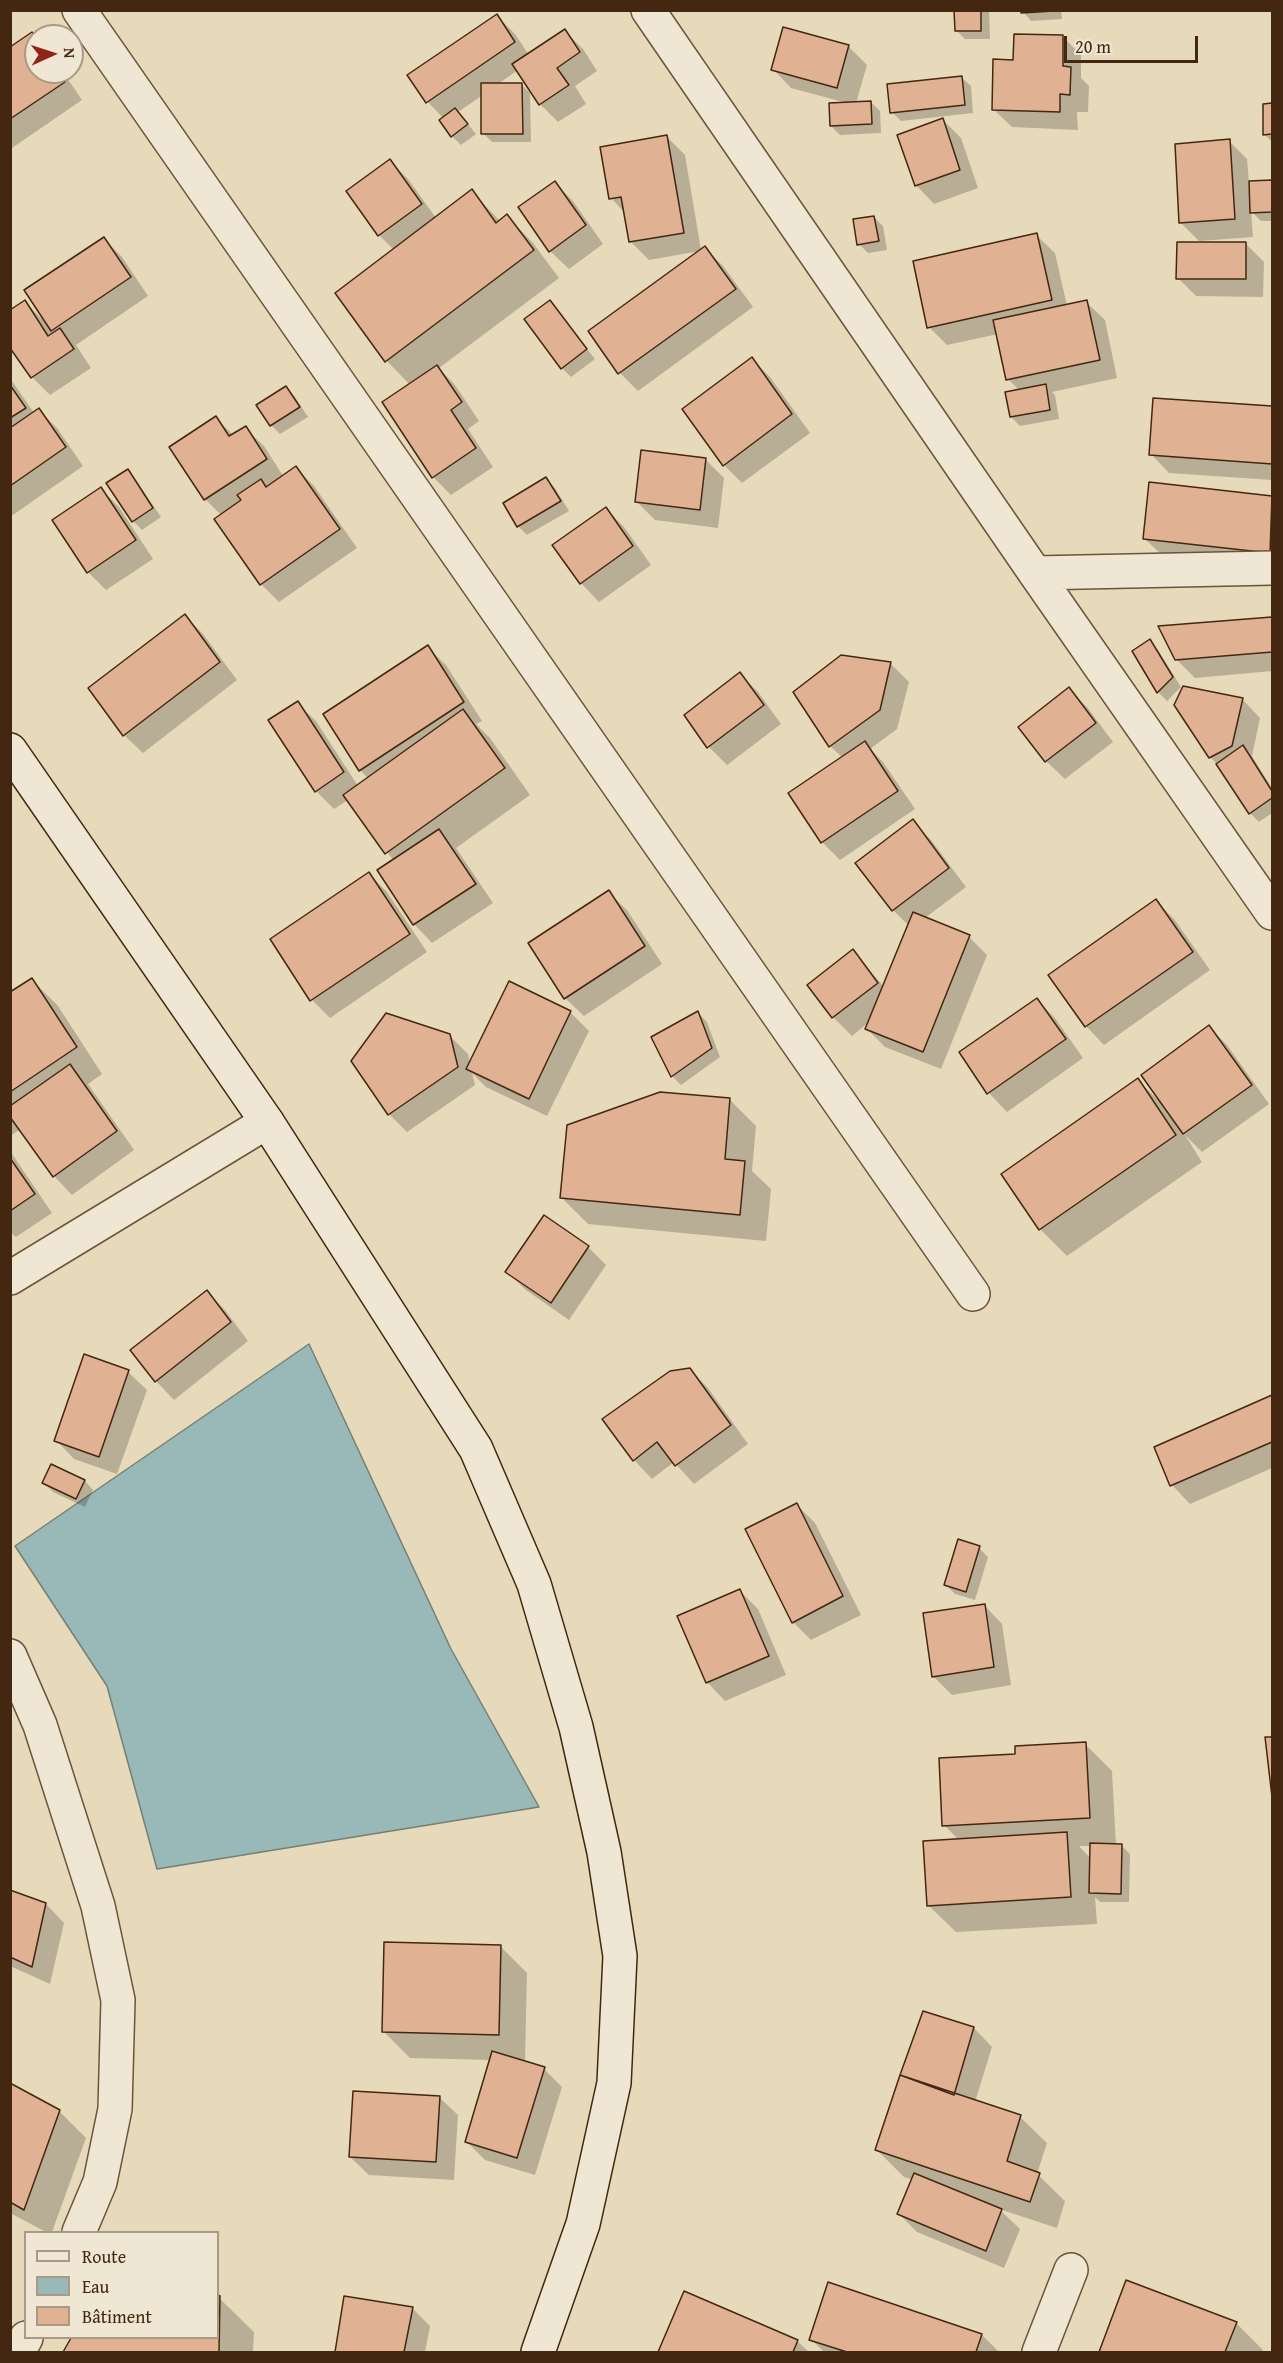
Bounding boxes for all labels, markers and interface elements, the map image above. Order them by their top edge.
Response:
north arrow [24,24,84,84]
scale bar [1067,24,1200,62]
text: 20 m [1075,33,1111,60]
text: N [58,47,82,59]
legend [24,2231,219,2339]
text: Route [82,2243,126,2270]
text: Eau [82,2273,109,2300]
text: Bâtiment [82,2303,152,2330]

